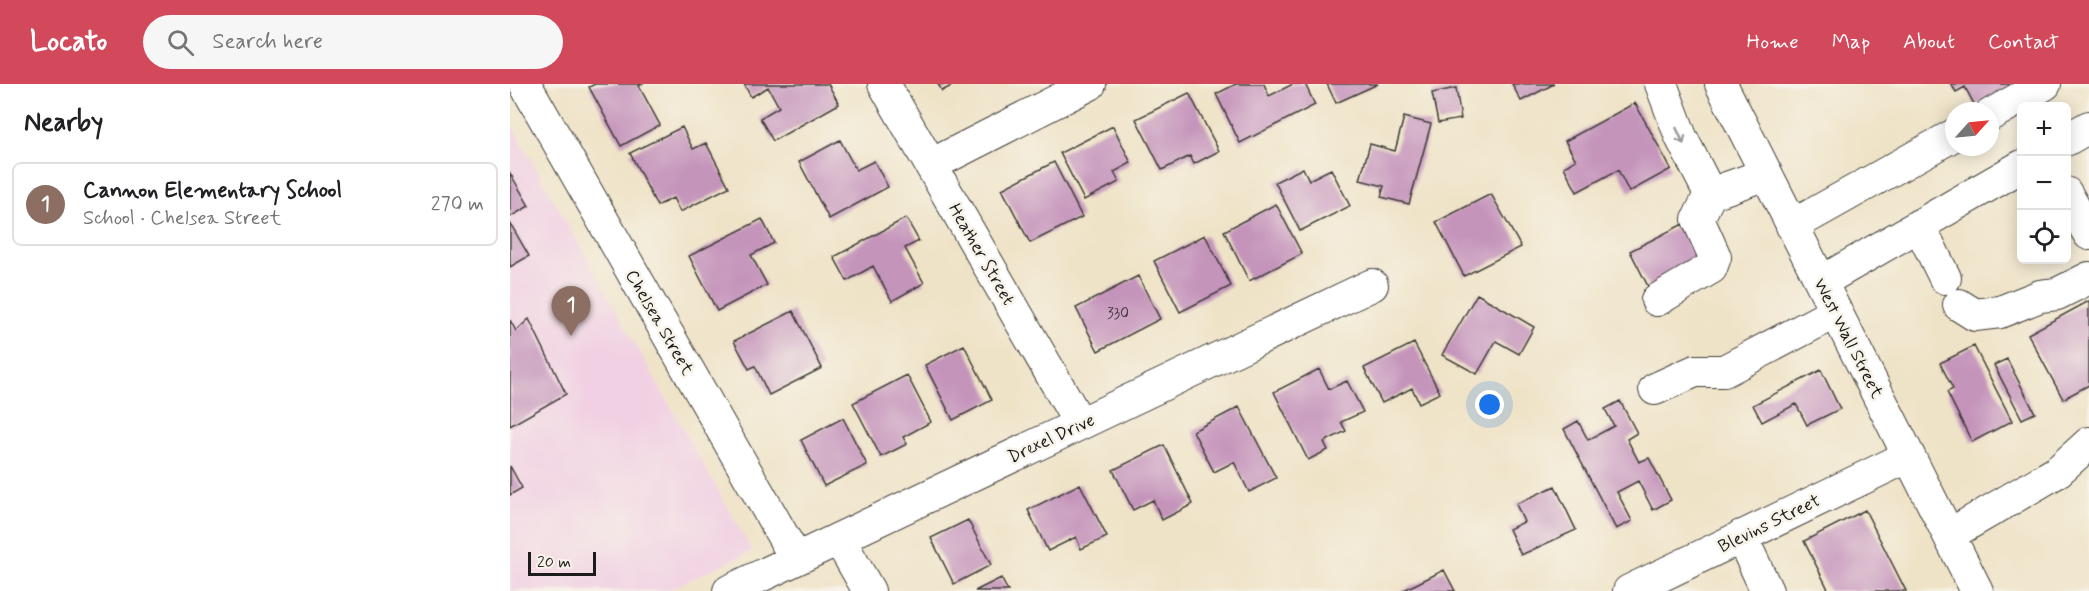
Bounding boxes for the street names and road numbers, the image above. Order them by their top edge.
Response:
street label: Heather Street [942,199,1020,310]
street label: Chelsea Street [619,265,699,380]
street label: West Wall Street [1808,274,1889,403]
street label: Drexel Drive [1004,408,1099,469]
street label: Blevins Street [1714,489,1824,559]

